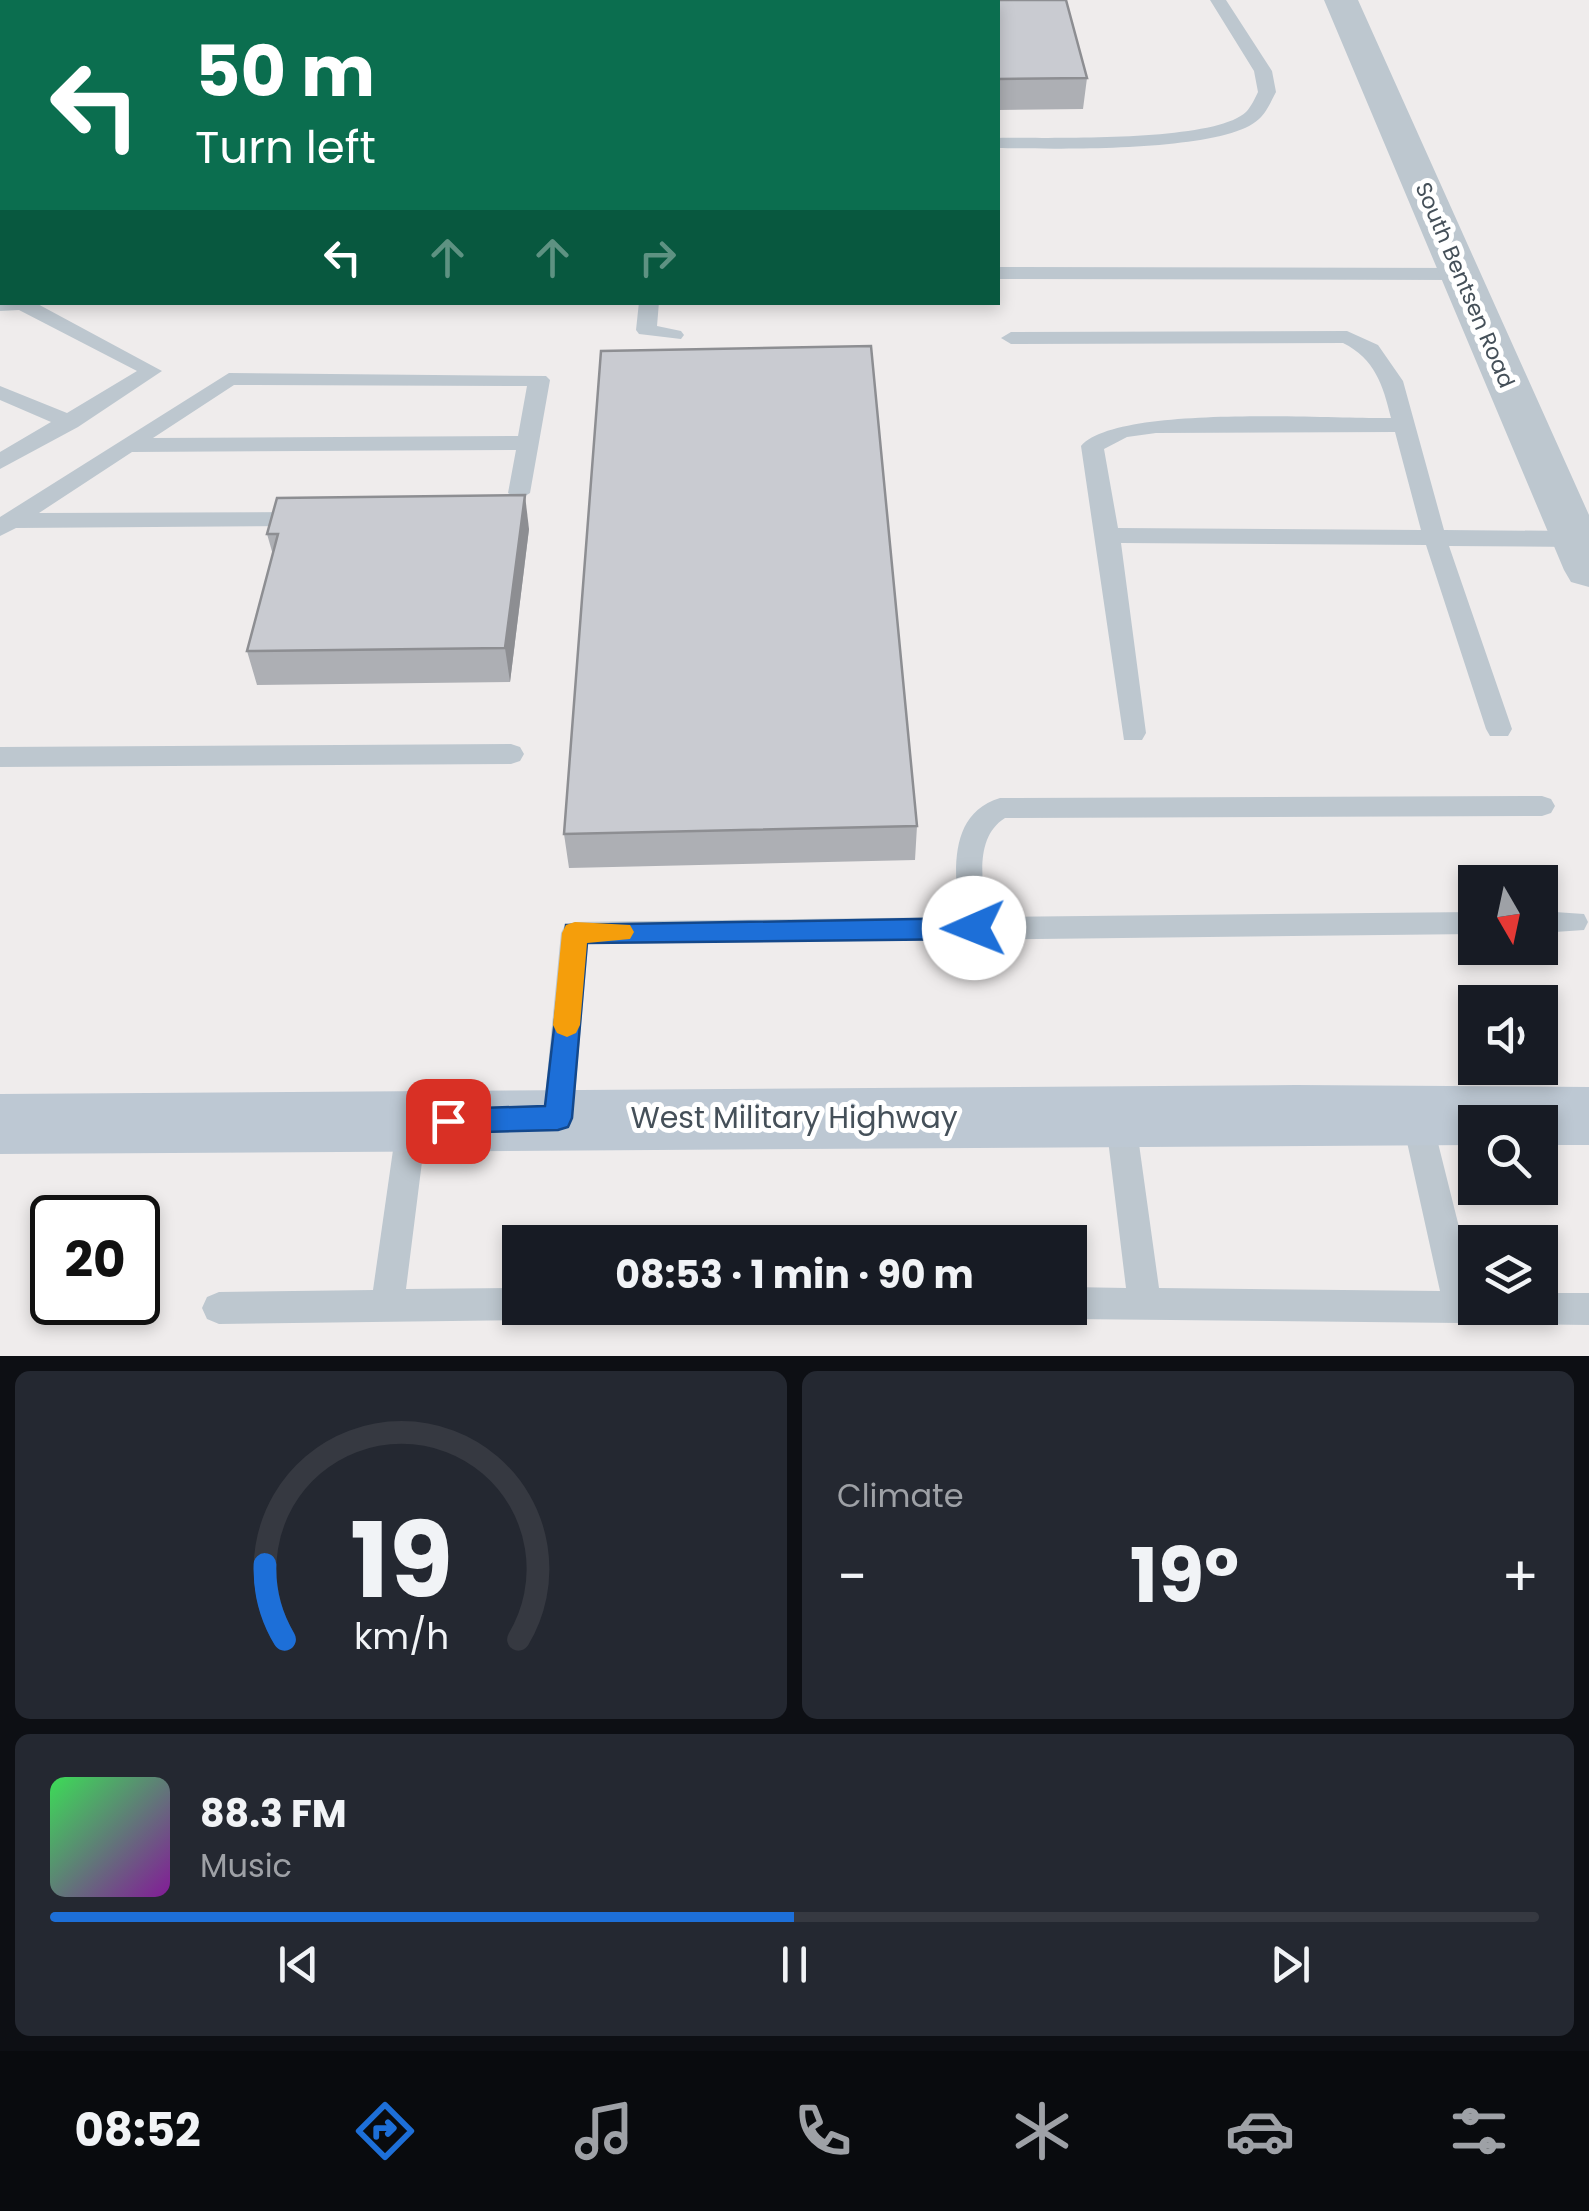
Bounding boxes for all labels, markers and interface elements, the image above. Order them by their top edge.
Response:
text: 50 m [195,22,375,121]
icon: left [30,40,160,170]
text: Turn left [195,116,376,179]
street label: South Bentsen Road [1408,177,1522,393]
icon: left [315,230,370,285]
icon: ahead [420,230,475,285]
icon: ahead [525,230,580,285]
icon: right [630,230,685,285]
north arrow [1458,865,1558,965]
map controls [1458,865,1558,1325]
position arrow [922,876,1026,980]
button: sound [1458,985,1558,1085]
pin [406,1079,491,1164]
icon: arrive [421,1094,476,1149]
street label: West Military Highway [630,1096,958,1139]
button: search [1458,1105,1558,1205]
speed limit sign: 20 [30,1195,160,1325]
button: layers [1458,1225,1558,1325]
text: 08:53 · 1 min · 90 m [615,1248,974,1301]
text: Climate [837,1473,964,1518]
text: 19 [349,1488,453,1633]
text: 19° [1130,1523,1239,1628]
text: − [837,1538,867,1615]
text: + [1501,1538,1539,1615]
text: km/h [353,1611,449,1662]
text: 88.3 FM [200,1787,347,1840]
text: Music [200,1843,292,1888]
icon: previous [271,1937,326,1992]
icon: pause [767,1937,822,1992]
icon: next [1263,1937,1318,1992]
icon: directions [350,2096,420,2166]
icon: music [569,2096,639,2166]
icon: phone [788,2096,858,2166]
icon: climate [1007,2096,1077,2166]
icon: car [1225,2096,1295,2166]
icon: filters [1444,2096,1514,2166]
text: 08:52 [74,2099,201,2162]

